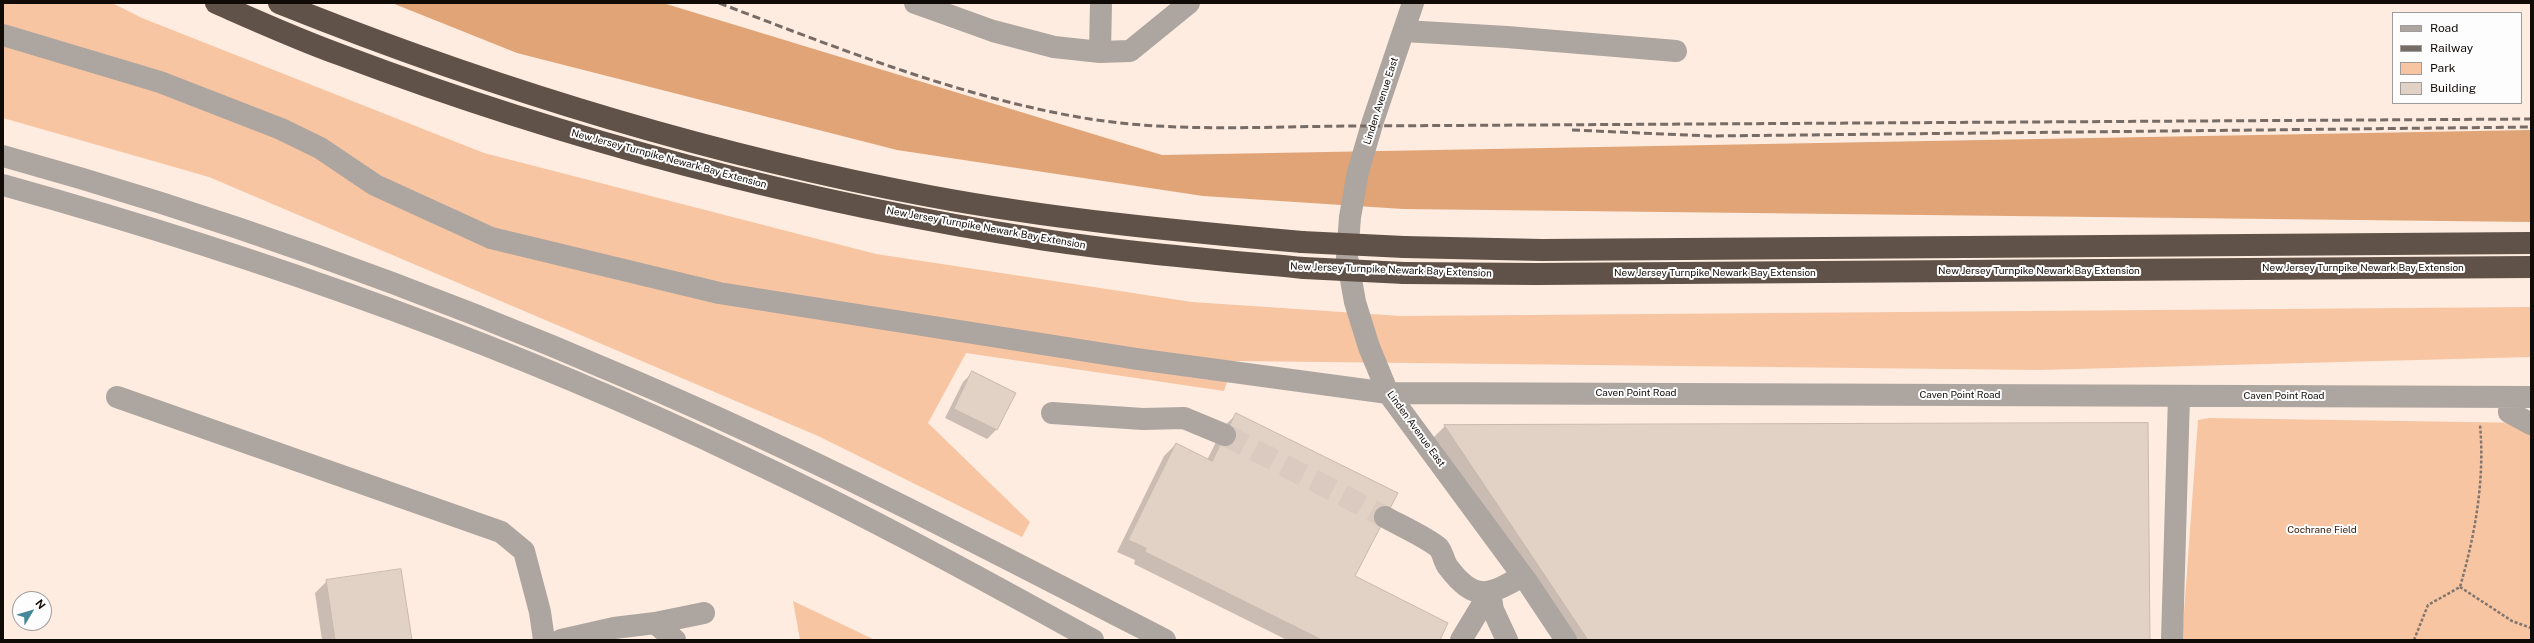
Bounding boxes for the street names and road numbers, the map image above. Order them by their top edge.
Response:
street label: Linden Avenue East [1361,56,1401,146]
street label: New Jersey Turnpike Newark Bay Extension [570,127,768,191]
street label: New Jersey Turnpike Newark Bay Extension [886,205,1086,251]
street label: New Jersey Turnpike Newark Bay Extension [1290,260,1492,280]
street label: New Jersey Turnpike Newark Bay Extension [2262,262,2464,274]
street label: New Jersey Turnpike Newark Bay Extension [1938,265,2140,277]
street label: New Jersey Turnpike Newark Bay Extension [1614,267,1816,279]
street label: Caven Point Road [1595,387,1677,399]
street label: Linden Avenue East [1384,389,1448,469]
street label: Caven Point Road [1919,389,2001,401]
street label: Caven Point Road [2243,390,2325,402]

